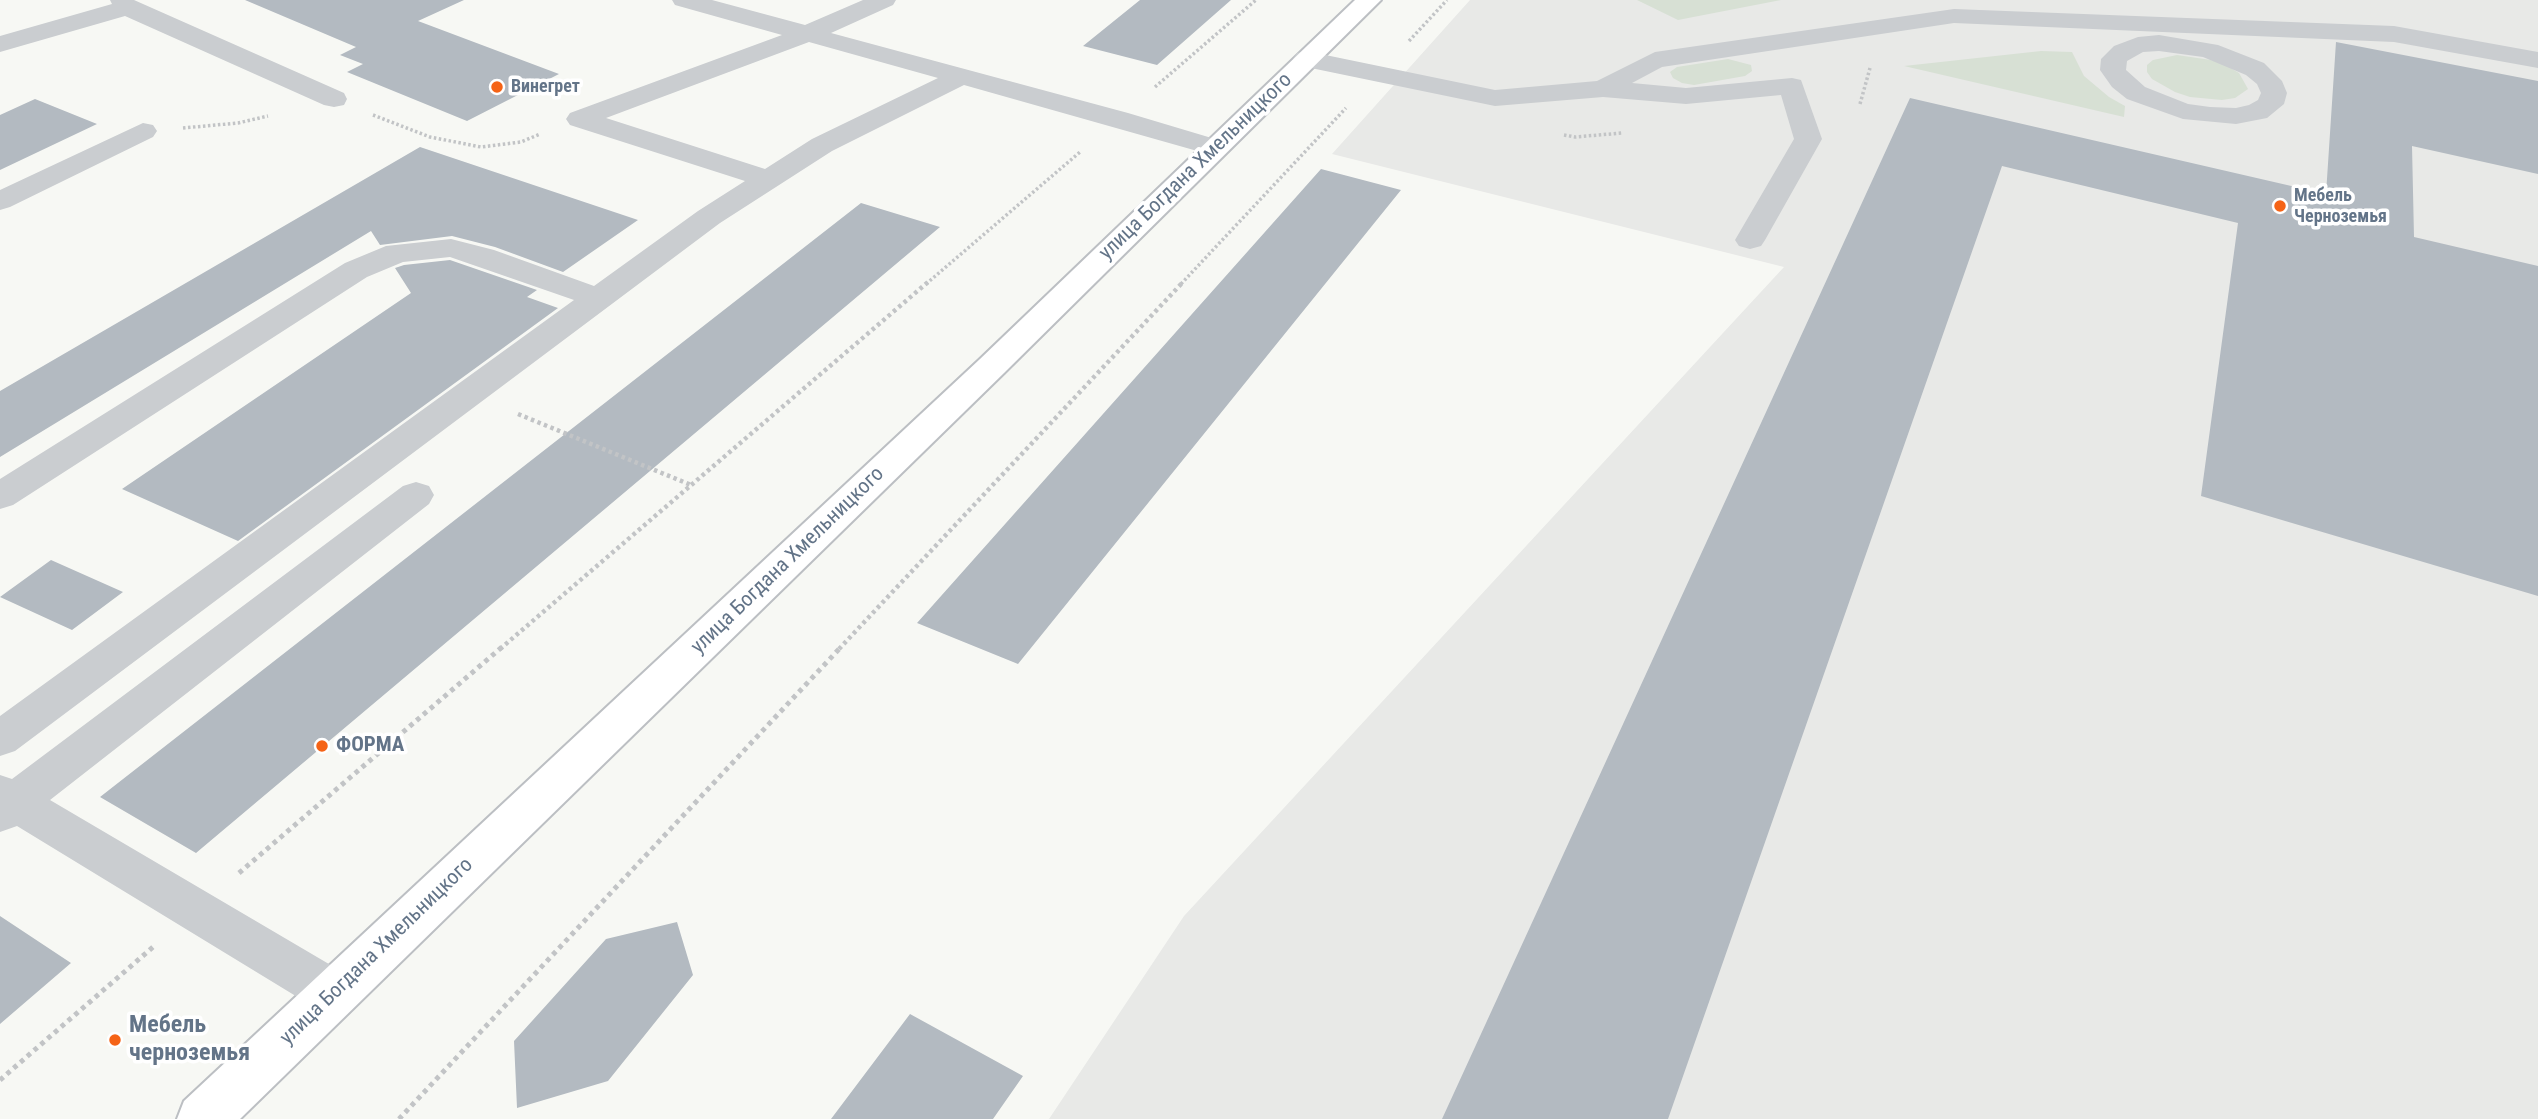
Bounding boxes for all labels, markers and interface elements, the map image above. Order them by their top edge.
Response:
street label: улица Богдана Хмельницкого [1094,68,1298,266]
place label: Винегрет [511,76,580,98]
marker: Винегрет [489,79,505,95]
place label: Мебель Черноземья [2294,185,2387,228]
marker: Мебель Черноземья [2272,198,2288,214]
street label: улица Богдана Хмельницкого [686,462,890,660]
place label: ФОРМА [336,733,404,759]
marker: ФОРМА [314,738,330,754]
street label: улица Богдана Хмельницкого [275,853,479,1051]
place label: Мебель черноземья [129,1012,250,1068]
marker: Мебель черноземья [107,1032,123,1048]

